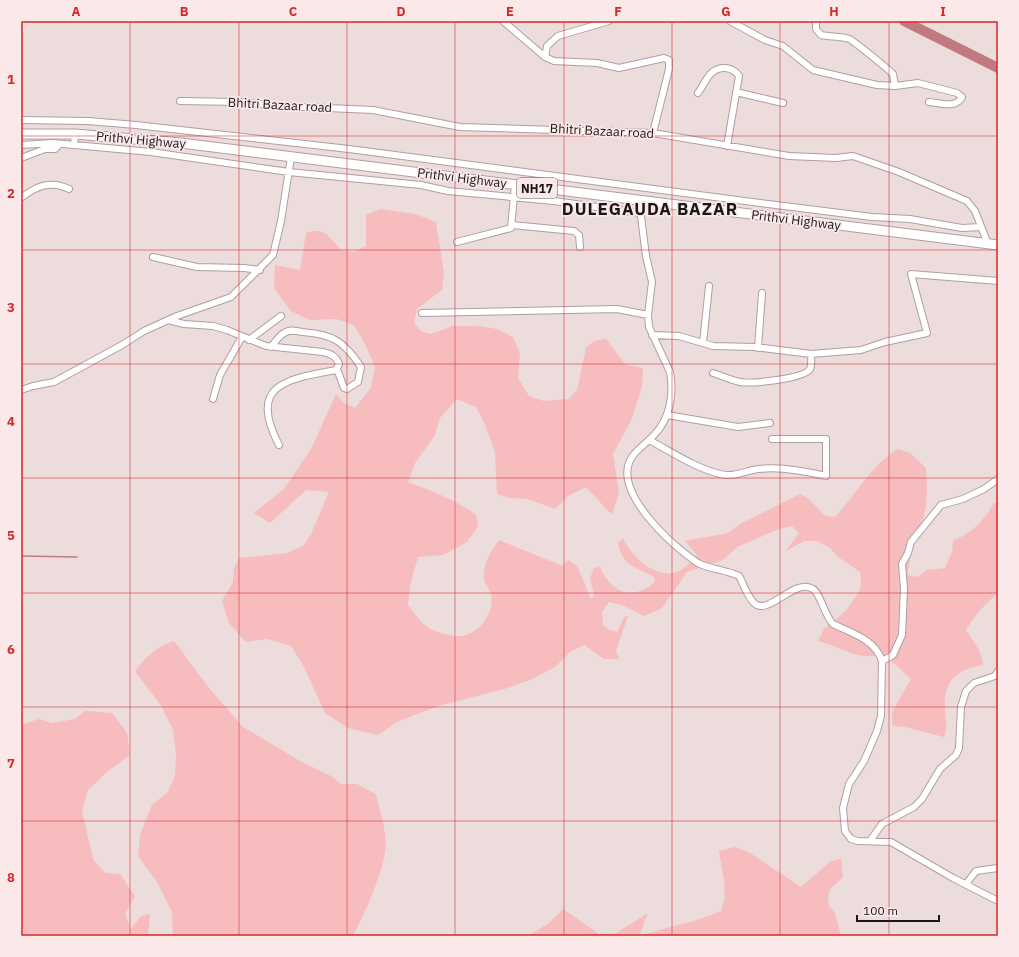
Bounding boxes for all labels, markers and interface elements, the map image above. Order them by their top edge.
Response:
text: A [72,3,81,20]
text: B [180,3,189,20]
text: C [289,3,298,20]
text: D [396,3,406,20]
text: E [506,3,514,20]
text: F [614,3,622,20]
text: G [721,3,731,20]
text: H [829,3,839,20]
text: I [940,3,946,20]
text: 1 [7,71,15,88]
street label: Bhitri Bazaar road [227,94,333,116]
street label: Bhitri Bazaar road [549,120,655,142]
street label: Prithvi Highway [95,128,187,152]
street label: Prithvi Highway [416,164,508,192]
road number: NH17 [517,178,557,198]
text: 2 [7,185,15,202]
district label: DULEGAUDA BAZAR [562,198,738,220]
street label: Prithvi Highway [750,206,842,234]
text: 3 [7,299,15,316]
text: 4 [7,413,15,430]
text: 5 [7,527,15,544]
text: 6 [7,641,15,658]
text: 7 [7,755,15,772]
text: 8 [7,869,15,886]
scale bar [857,897,939,923]
text: 100 m [863,903,898,918]

